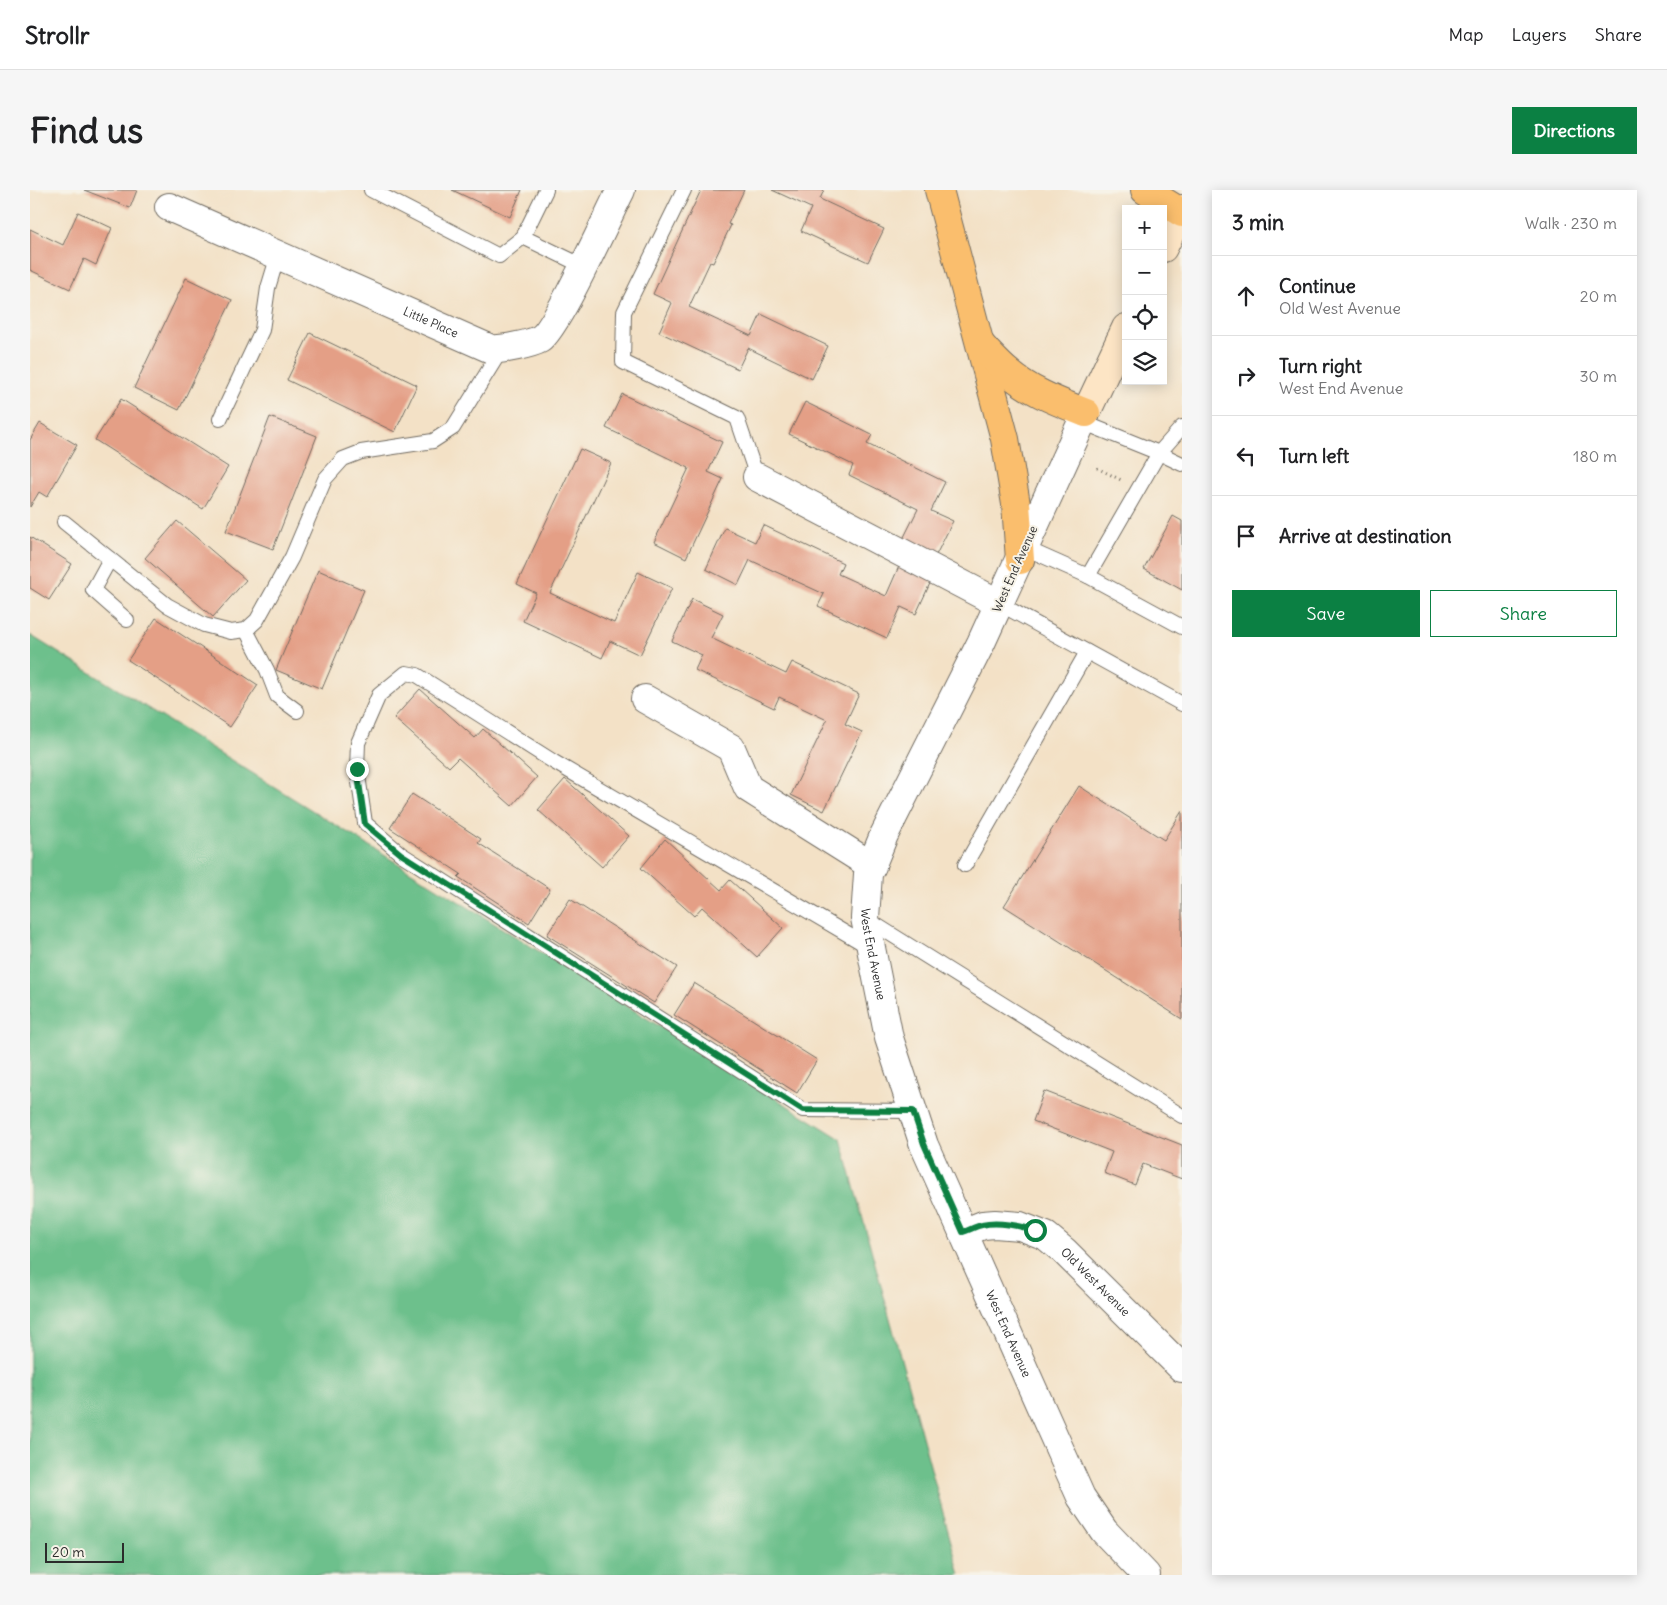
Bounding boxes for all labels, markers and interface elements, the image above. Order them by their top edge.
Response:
text: Strollr [25,20,90,50]
text: Map [1448,23,1483,46]
text: Layers [1511,23,1567,46]
text: Share [1595,23,1642,46]
button: Directions [1512,107,1637,154]
text: Find us [30,108,143,152]
map controls [1122,205,1167,385]
button: + [1122,205,1167,250]
text: 3 min [1232,209,1284,236]
text: Walk · 230 m [1525,213,1617,233]
button: − [1122,250,1167,295]
text: Continue [1279,274,1356,298]
icon: ahead [1232,282,1260,310]
text: 20 m [1580,286,1617,306]
button: locate [1122,295,1167,340]
text: Old West Avenue [1279,298,1401,318]
street label: Little Place [401,303,461,341]
button: layers [1122,340,1167,385]
text: Turn right [1279,354,1362,378]
icon: right [1232,362,1260,390]
text: 30 m [1580,366,1617,386]
text: West End Avenue [1279,378,1403,398]
icon: left [1232,442,1260,470]
text: Turn left [1279,444,1349,468]
text: 180 m [1573,446,1617,466]
icon: arrive [1232,522,1260,550]
street label: West End Avenue [989,523,1040,614]
text: Arrive at destination [1279,524,1452,548]
button: Save [1232,590,1420,637]
button: Share [1430,590,1617,637]
route end [346,758,369,781]
street label: West End Avenue [858,908,889,1001]
route start [1024,1219,1047,1242]
street label: Old West Avenue [1058,1244,1133,1319]
street label: West End Avenue [983,1288,1035,1379]
scale bar [45,1540,124,1563]
text: 20 m [52,1543,85,1561]

